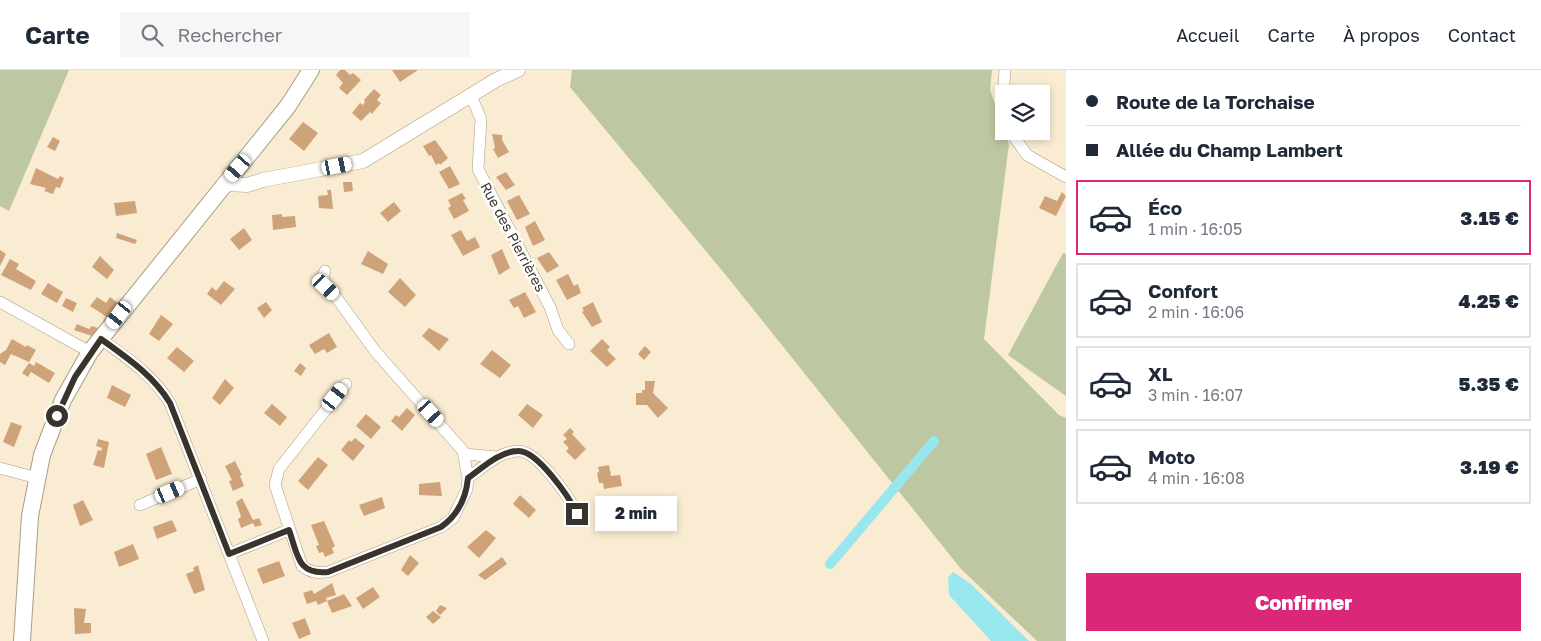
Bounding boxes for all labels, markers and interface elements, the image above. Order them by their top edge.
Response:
search box [120,12,470,57]
text: Carte [25,20,90,49]
icon: search [138,21,166,49]
text: Rechercher [178,23,282,46]
text: Accueil [1176,24,1240,46]
text: Carte [1268,24,1315,46]
text: À propos [1343,24,1420,46]
text: Contact [1448,24,1516,46]
map controls [995,85,1050,140]
button: layers [995,85,1050,140]
text: Route de la Torchaise [1116,90,1315,113]
text: Allée du Champ Lambert [1116,138,1343,161]
car [222,152,253,184]
car [320,156,353,176]
street label: Rue des Pierrières [477,179,550,294]
icon: car [1088,195,1133,240]
text: Éco [1148,196,1182,219]
text: 3.15 € [1460,206,1519,229]
text: 1 min · 16:05 [1148,219,1242,239]
car [309,271,342,303]
icon: car [1088,278,1133,323]
text: Confort [1148,279,1218,302]
text: 4.25 € [1458,289,1519,312]
car [103,299,134,331]
text: 2 min · 16:06 [1148,302,1244,322]
icon: car [1088,361,1133,406]
text: XL [1148,362,1173,385]
text: 5.35 € [1458,372,1519,395]
car [319,381,350,413]
text: 3 min · 16:07 [1148,385,1243,405]
car [415,397,446,429]
route start [46,405,68,427]
icon: car [1088,444,1133,489]
text: Moto [1148,445,1195,468]
text: 3.19 € [1460,455,1519,478]
text: 4 min · 16:08 [1148,468,1245,488]
car [153,479,186,505]
callout: 2 min [594,496,677,532]
route end [566,503,588,525]
text: 2 min [615,503,657,523]
button: Confirmer [1086,573,1521,631]

